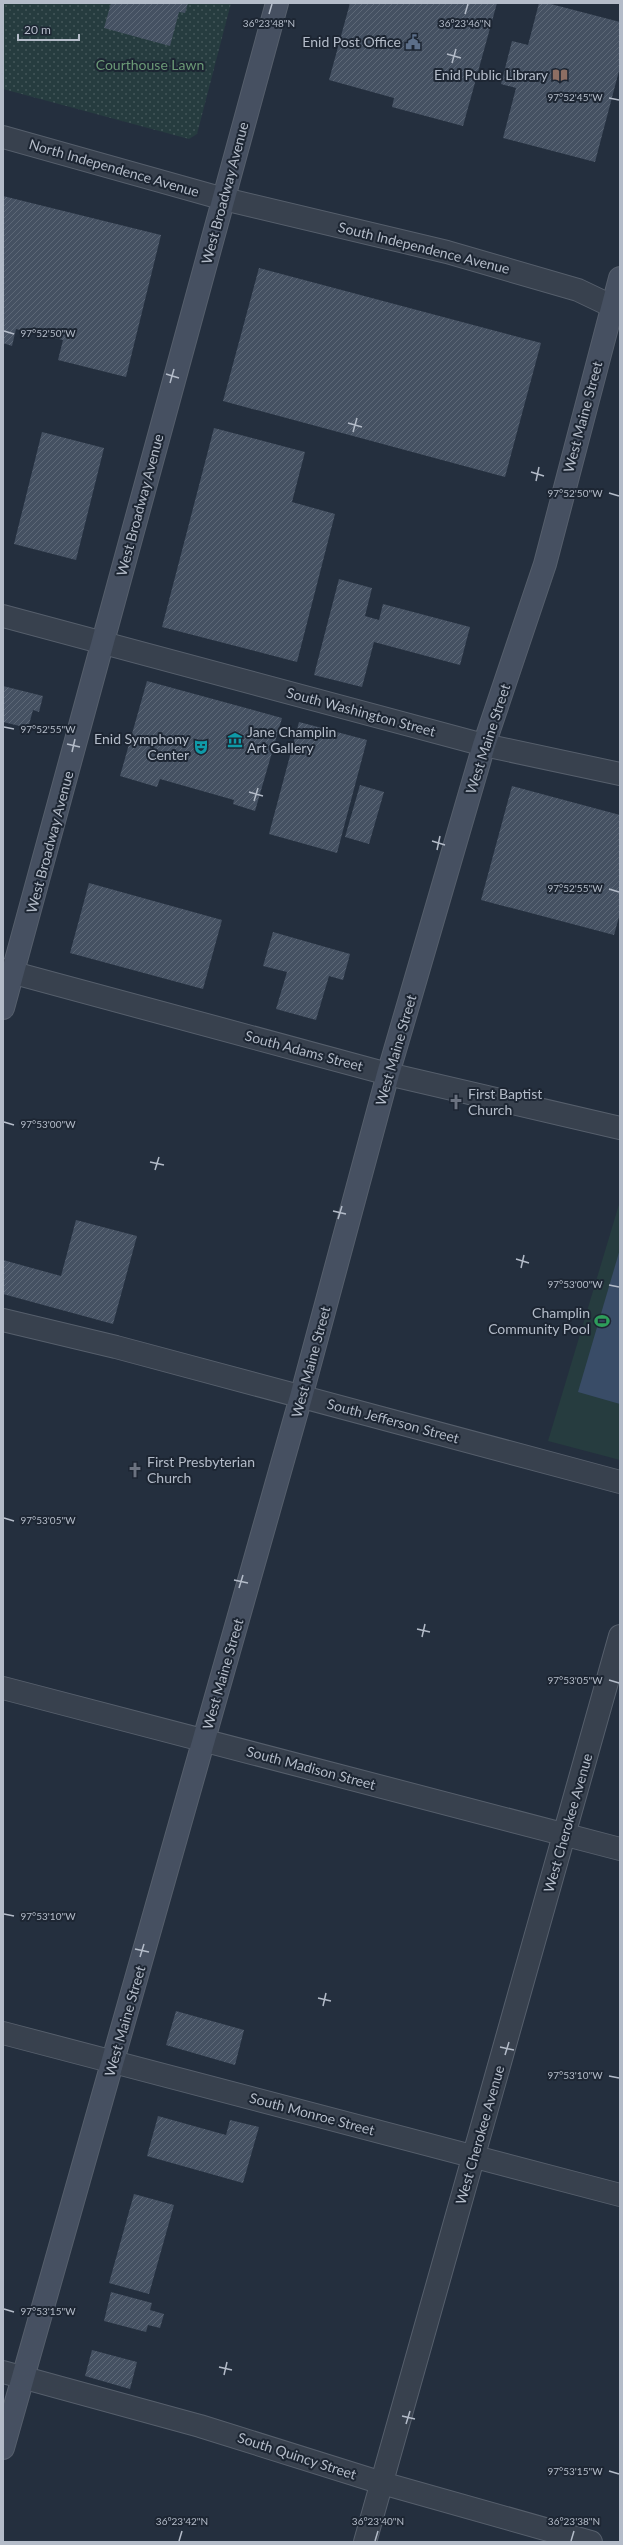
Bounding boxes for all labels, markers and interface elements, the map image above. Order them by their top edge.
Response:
scale bar [18,16,79,42]
text: 36°23'48"N [243,17,295,29]
text: 36°23'46"N [439,17,491,29]
text: 20 m [24,22,51,37]
place label: Enid Post Office [302,33,401,50]
public building icon: Enid Post Office [404,33,422,51]
park label: Courthouse Lawn [96,56,204,73]
place label: Enid Public Library [434,66,549,83]
library icon: Enid Public Library [551,66,569,84]
text: 97°52'45"W [547,91,603,103]
street label: West Broadway Avenue [197,120,252,266]
street label: North Independence Avenue [27,135,201,200]
street label: South Independence Avenue [337,218,512,277]
text: 97°52'50"W [20,327,76,339]
street label: West Maine Street [559,359,606,474]
street label: West Broadway Avenue [112,432,167,578]
text: 97°52'50"W [547,487,603,499]
street label: West Maine Street [462,682,513,796]
street label: South Washington Street [285,683,438,740]
text: 97°52'55"W [20,723,76,735]
place label: Jane Champlin Art Gallery [247,723,336,756]
place label: Enid Symphony Center [94,730,190,763]
museum icon: Jane Champlin Art Gallery [226,731,244,749]
theatre icon: Enid Symphony Center [192,738,210,756]
street label: West Broadway Avenue [22,769,77,915]
text: 97°52'55"W [547,882,603,894]
street label: West Maine Street [372,992,419,1107]
street label: South Adams Street [243,1027,365,1074]
place label: First Baptist Church [468,1085,542,1118]
church icon: First Baptist Church [447,1093,465,1111]
text: 97°53'00"W [20,1118,76,1130]
text: 97°53'00"W [547,1278,603,1290]
street label: West Maine Street [287,1304,334,1419]
place label: Champlin Community Pool [488,1304,590,1337]
sports icon: Champlin Community Pool [593,1312,611,1330]
street label: South Jefferson Street [325,1395,461,1446]
place label: First Presbyterian Church [147,1453,255,1486]
church icon: First Presbyterian Church [126,1461,144,1479]
text: 97°53'05"W [20,1514,76,1526]
street label: West Maine Street [199,1616,246,1731]
text: 97°53'05"W [547,1674,603,1686]
street label: South Madison Street [245,1742,378,1793]
street label: West Cherokee Avenue [539,1751,596,1894]
text: 97°53'10"W [20,1910,76,1922]
street label: West Maine Street [101,1963,148,2078]
street label: West Cherokee Avenue [451,2063,508,2206]
text: 97°53'10"W [547,2069,603,2081]
street label: South Monroe Street [248,2089,377,2138]
text: 97°53'15"W [20,2305,76,2317]
street label: South Quincy Street [236,2428,359,2483]
text: 97°53'15"W [547,2465,603,2477]
text: 36°23'42"N [156,2515,208,2527]
text: 36°23'40"N [352,2515,404,2527]
text: 36°23'38"N [548,2515,600,2527]

